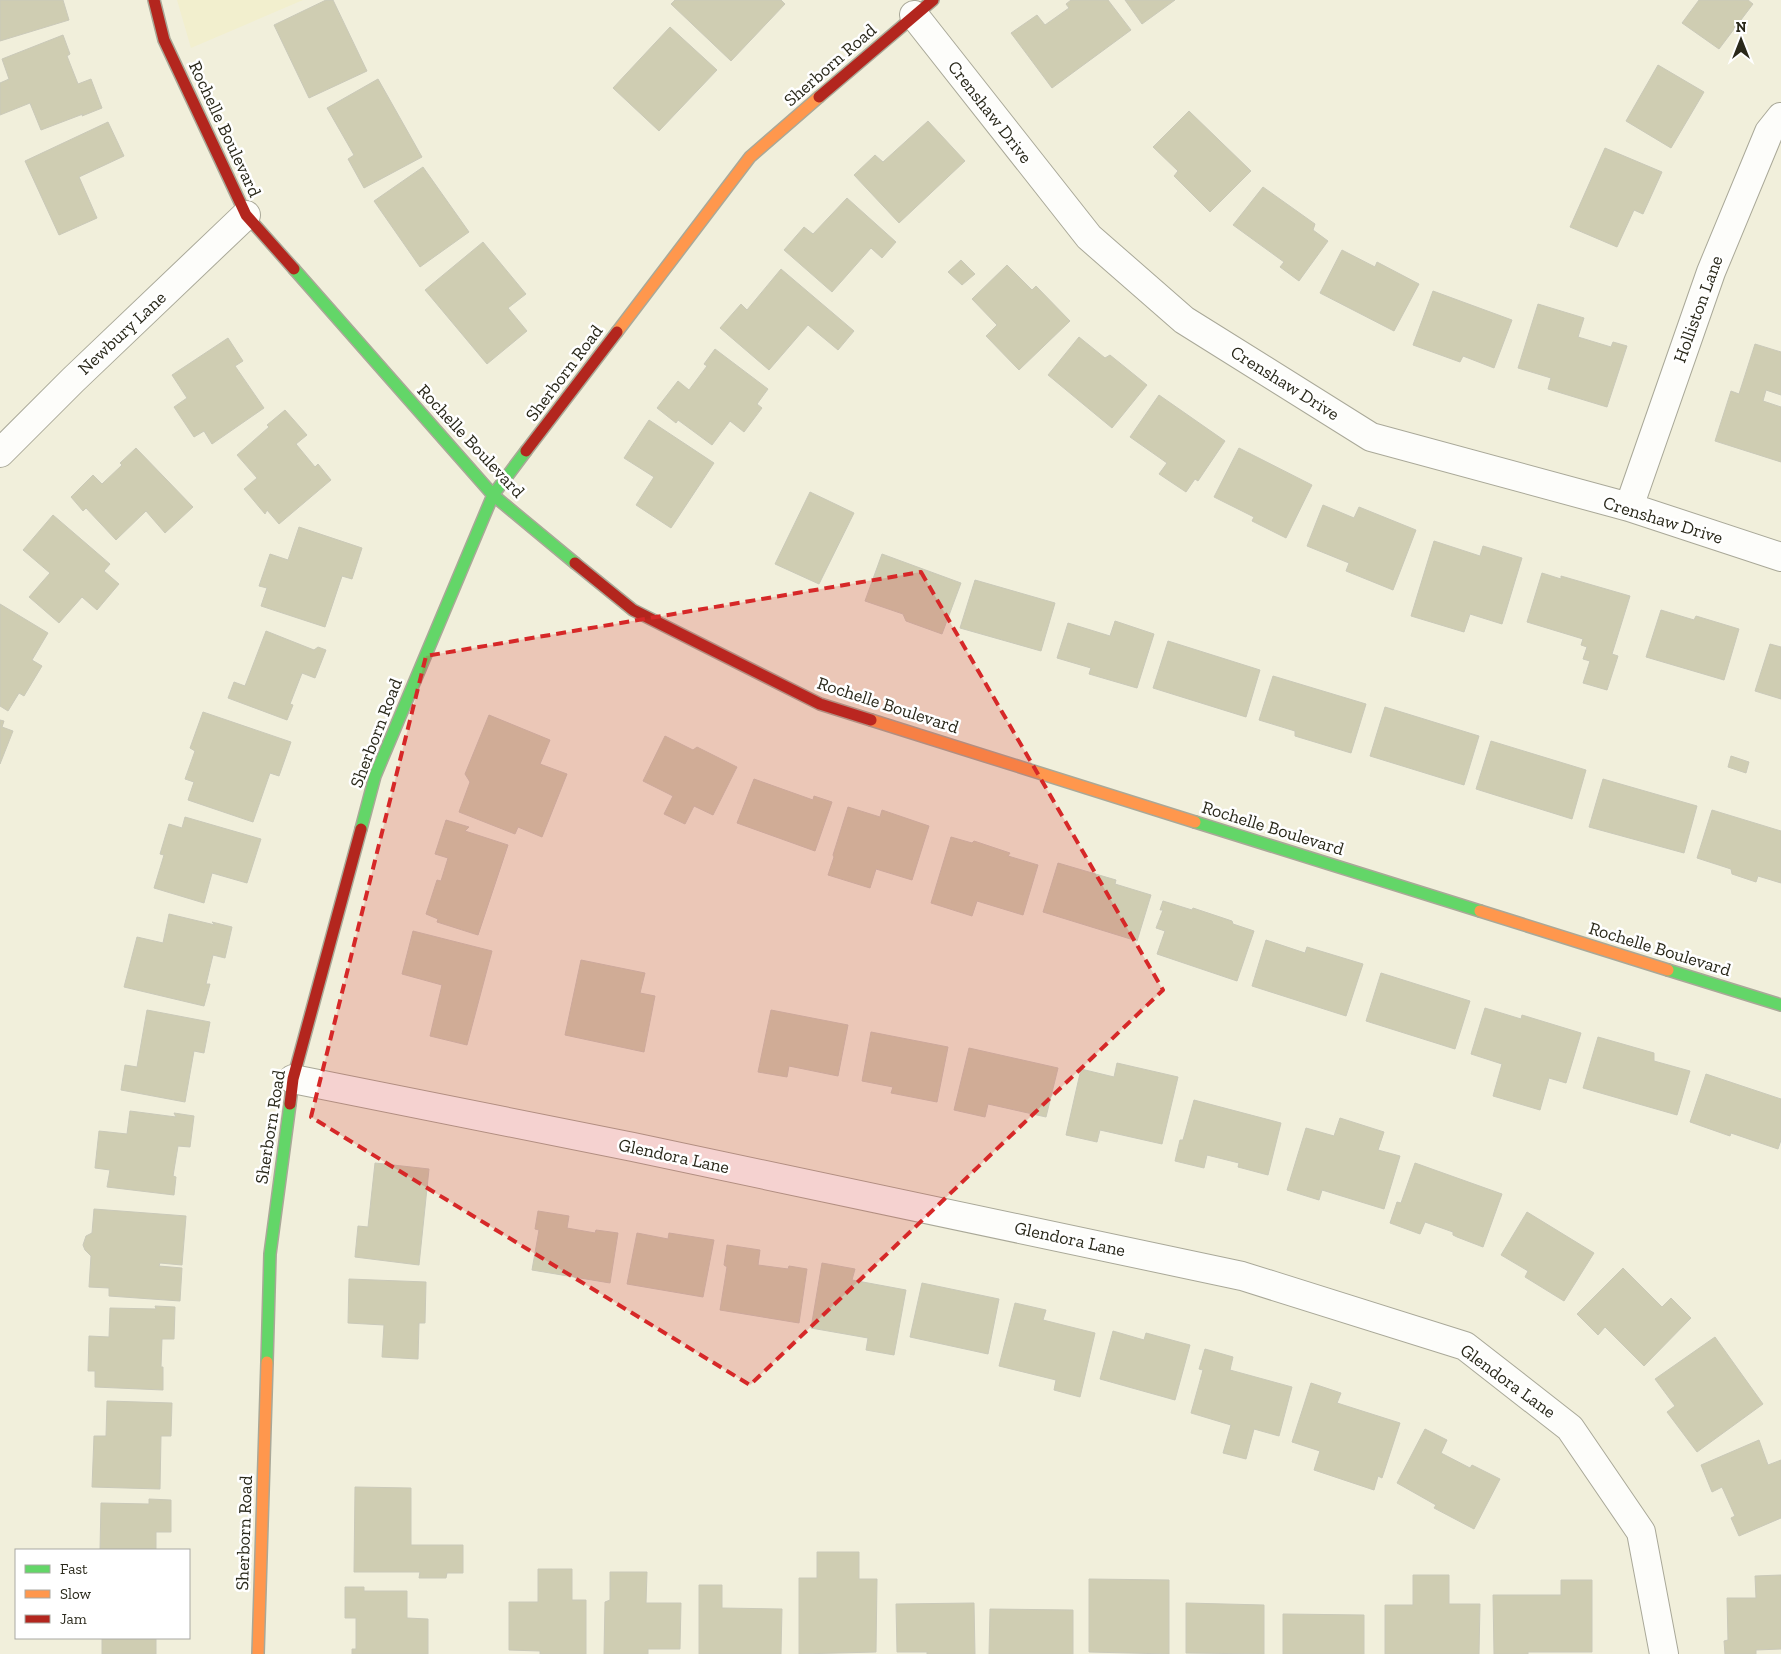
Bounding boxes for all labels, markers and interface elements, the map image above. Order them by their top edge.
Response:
north arrow [1716,15,1766,65]
street label: Sherborn Road [779,19,881,111]
text: N [1736,19,1747,36]
street label: Crenshaw Drive [943,56,1037,168]
street label: Rochelle Boulevard [184,57,266,201]
street label: Holliston Lane [1668,252,1728,366]
street label: Newbury Lane [73,287,171,379]
street label: Sherborn Road [521,320,608,426]
street label: Crenshaw Drive [1227,341,1343,425]
street label: Rochelle Boulevard [413,380,529,503]
street label: Crenshaw Drive [1600,491,1726,549]
street label: Rochelle Boulevard [814,672,962,738]
street label: Sherborn Road [345,675,407,791]
street label: Rochelle Boulevard [1199,796,1347,860]
street label: Rochelle Boulevard [1586,917,1734,981]
street label: Sherborn Road [250,1068,290,1186]
street label: Glendora Lane [617,1134,731,1178]
street label: Glendora Lane [1013,1217,1127,1261]
street label: Glendora Lane [1456,1339,1560,1423]
street label: Sherborn Road [231,1475,257,1591]
legend [15,1549,190,1639]
text: Fast [60,1560,88,1578]
text: Slow [60,1585,92,1603]
text: Jam [60,1610,87,1628]

